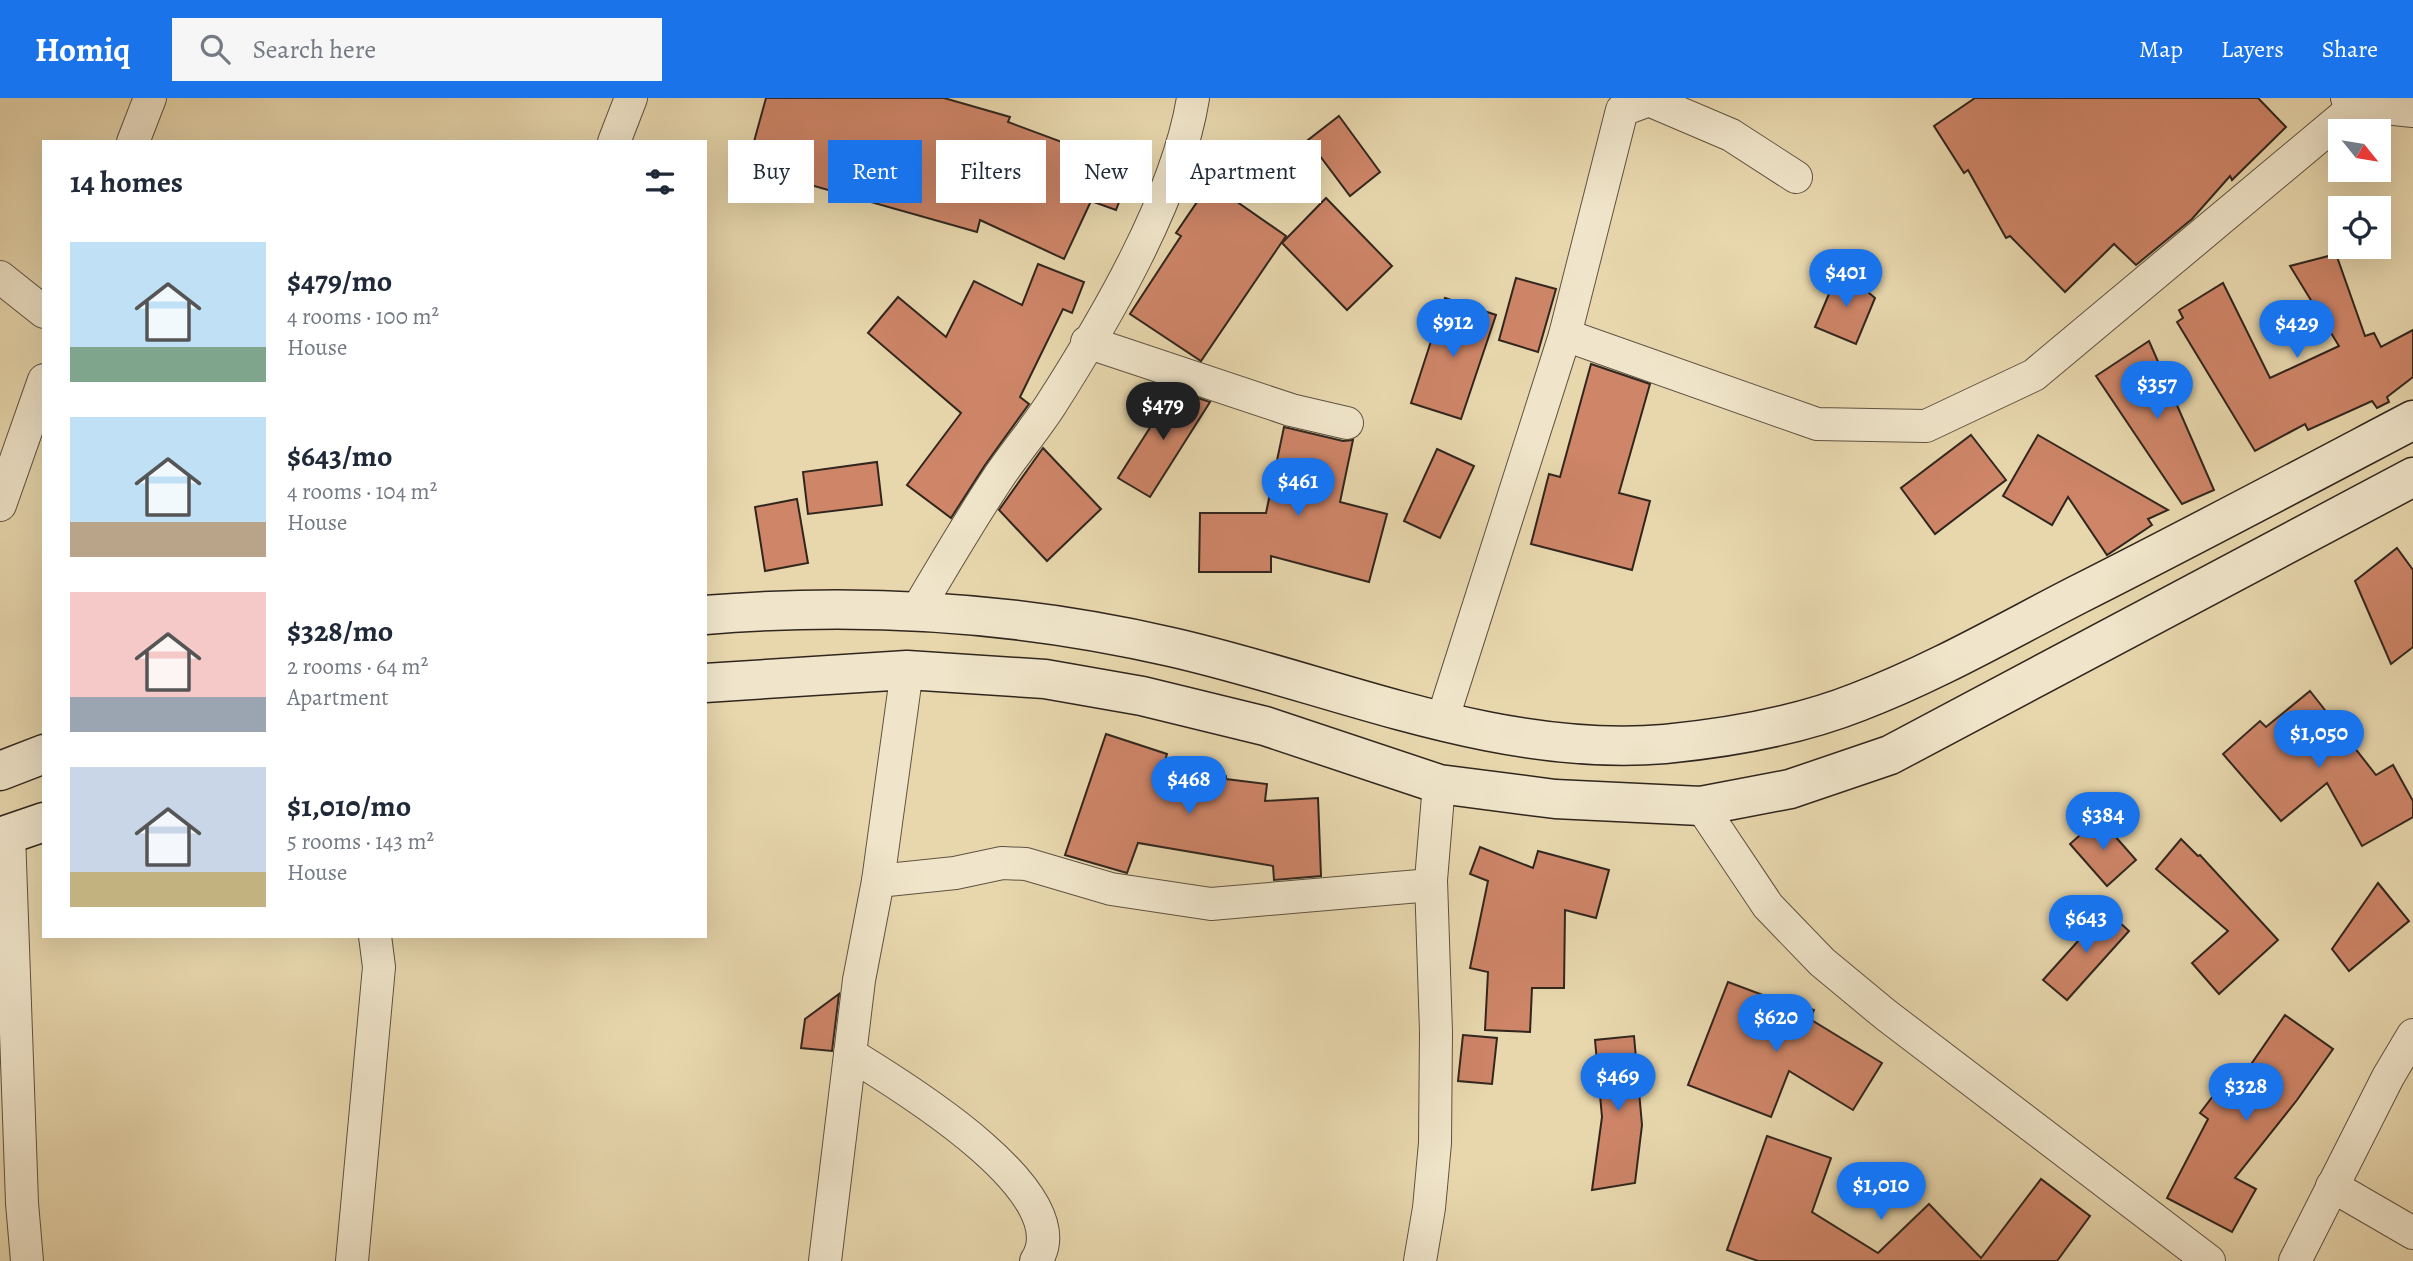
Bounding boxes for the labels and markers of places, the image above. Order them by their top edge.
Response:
pin: $401 [1805,250,1887,309]
pin: $912 [1412,300,1494,359]
pin: $429 [2256,300,2338,360]
pin: $357 [2116,362,2198,421]
pin: $479 [1122,382,1204,442]
pin: $461 [1257,458,1339,518]
pin: $1,050 [2262,710,2376,770]
pin: $468 [1148,756,1230,816]
pin: $384 [2062,792,2144,852]
pin: $643 [2045,896,2127,955]
pin: $620 [1735,995,1817,1054]
pin: $469 [1577,1054,1659,1113]
pin: $328 [2205,1063,2287,1123]
pin: $1,010 [1824,1162,1938,1222]

